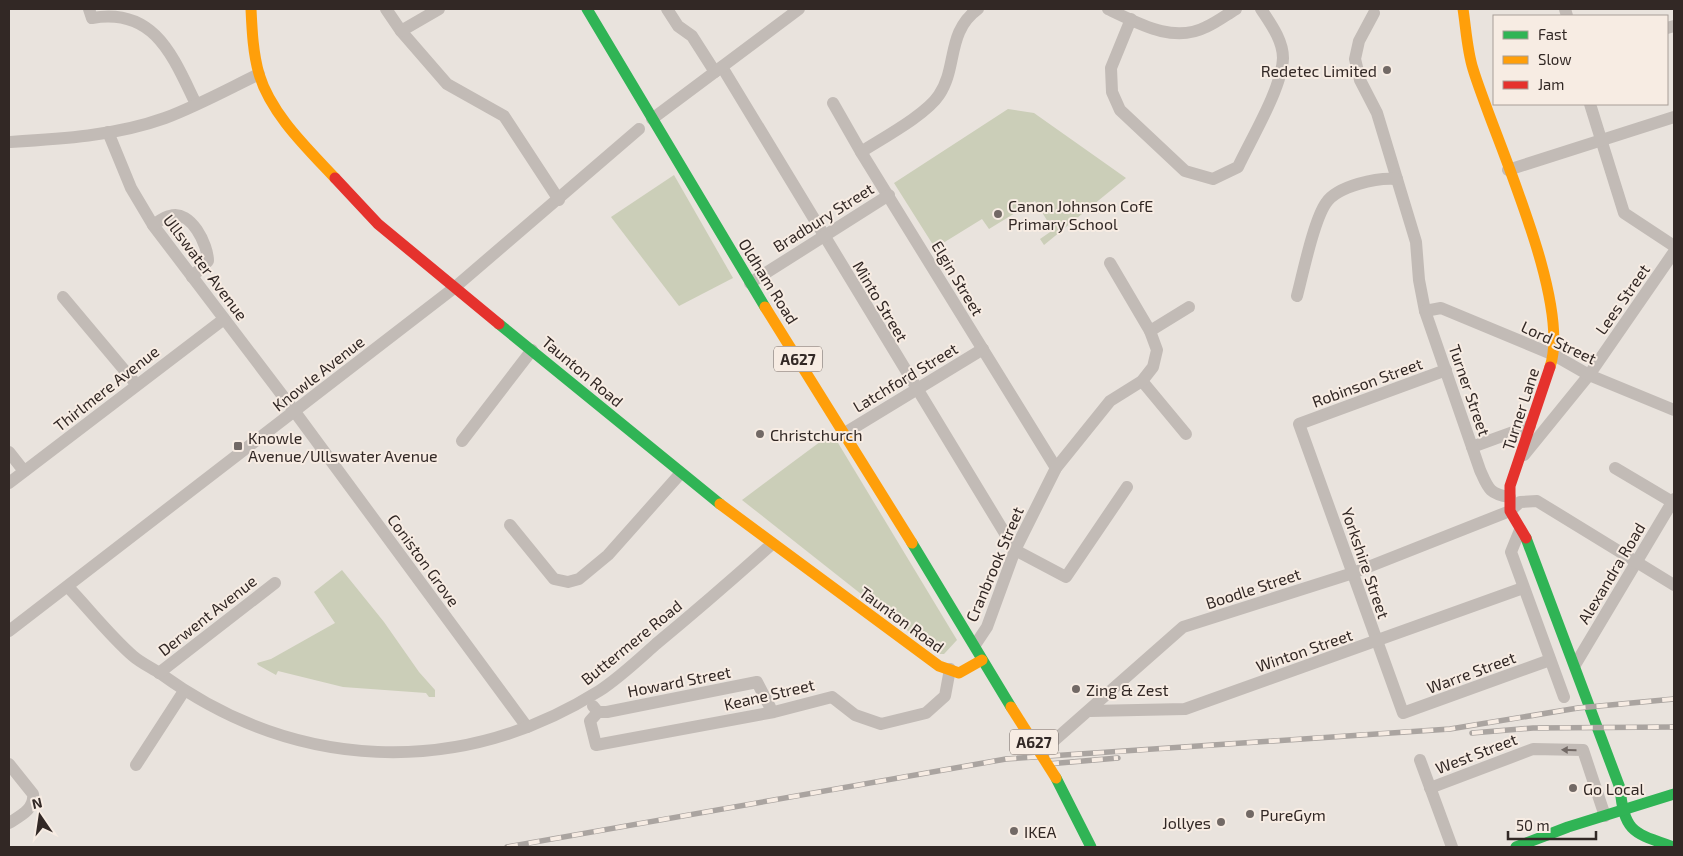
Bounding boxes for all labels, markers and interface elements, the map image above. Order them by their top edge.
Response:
legend [1493,15,1668,105]
text: Fast [1538,25,1568,43]
text: Slow [1538,50,1572,68]
place label: Redetec Limited [1261,61,1377,80]
marker: Redetec Limited [1381,64,1393,76]
text: Jam [1538,75,1564,93]
street label: Bradbury Street [769,178,877,256]
place label: Canon Johnson CofE Primary School [1008,196,1153,233]
marker: Canon Johnson CofE Primary School [992,208,1004,220]
street label: Ullswater Avenue [160,210,252,324]
street label: Oldham Road [735,235,803,327]
street label: Elgin Street [928,237,988,319]
street label: Minto Street [850,257,912,345]
street label: Lees Street [1591,260,1653,338]
street label: Lord Street [1518,316,1600,368]
street label: Knowle Avenue [268,331,368,415]
street label: Taunton Road [539,332,627,410]
street label: Latchford Street [849,338,961,416]
street label: Thirlmere Avenue [50,341,162,435]
street label: Turner Street [1445,342,1495,438]
road number: A627 [774,346,822,372]
street label: Robinson Street [1309,353,1425,411]
street label: Turner Lane [1498,365,1542,453]
place label: Christchurch [770,425,863,444]
place label: Knowle Avenue/Ullswater Avenue [248,428,438,465]
marker: Christchurch [754,428,766,440]
marker: Knowle Avenue/Ullswater Avenue [232,440,244,452]
street label: Cranbrook Street [961,504,1027,624]
street label: Yorkshire Street [1338,505,1394,621]
street label: Coniston Grove [384,510,464,610]
street label: Alexandra Road [1573,519,1649,627]
street label: Boodle Street [1203,564,1303,612]
street label: Derwent Avenue [154,571,260,659]
street label: Taunton Road [856,582,948,656]
street label: Buttermere Road [577,596,685,688]
street label: Winton Street [1253,625,1355,675]
street label: Warre Street [1424,647,1518,697]
street label: Howard Street [626,662,732,700]
street label: Keane Street [722,674,816,714]
place label: Zing & Zest [1086,680,1169,699]
marker: Zing & Zest [1070,683,1082,695]
street label: West Street [1433,729,1519,777]
road number: A627 [1010,730,1058,754]
one-way arrow [1560,745,1576,753]
place label: Go Local [1583,779,1645,798]
marker: Go Local [1567,782,1579,794]
north arrow [15,791,65,841]
text: N [30,793,44,812]
place label: PureGym [1260,805,1326,824]
marker: PureGym [1244,808,1256,820]
scale bar [1508,808,1596,840]
place label: Jollyes [1162,813,1211,832]
marker: Jollyes [1215,816,1227,828]
text: 50 m [1516,816,1550,834]
place label: IKEA [1024,822,1056,841]
marker: IKEA [1008,825,1020,837]

